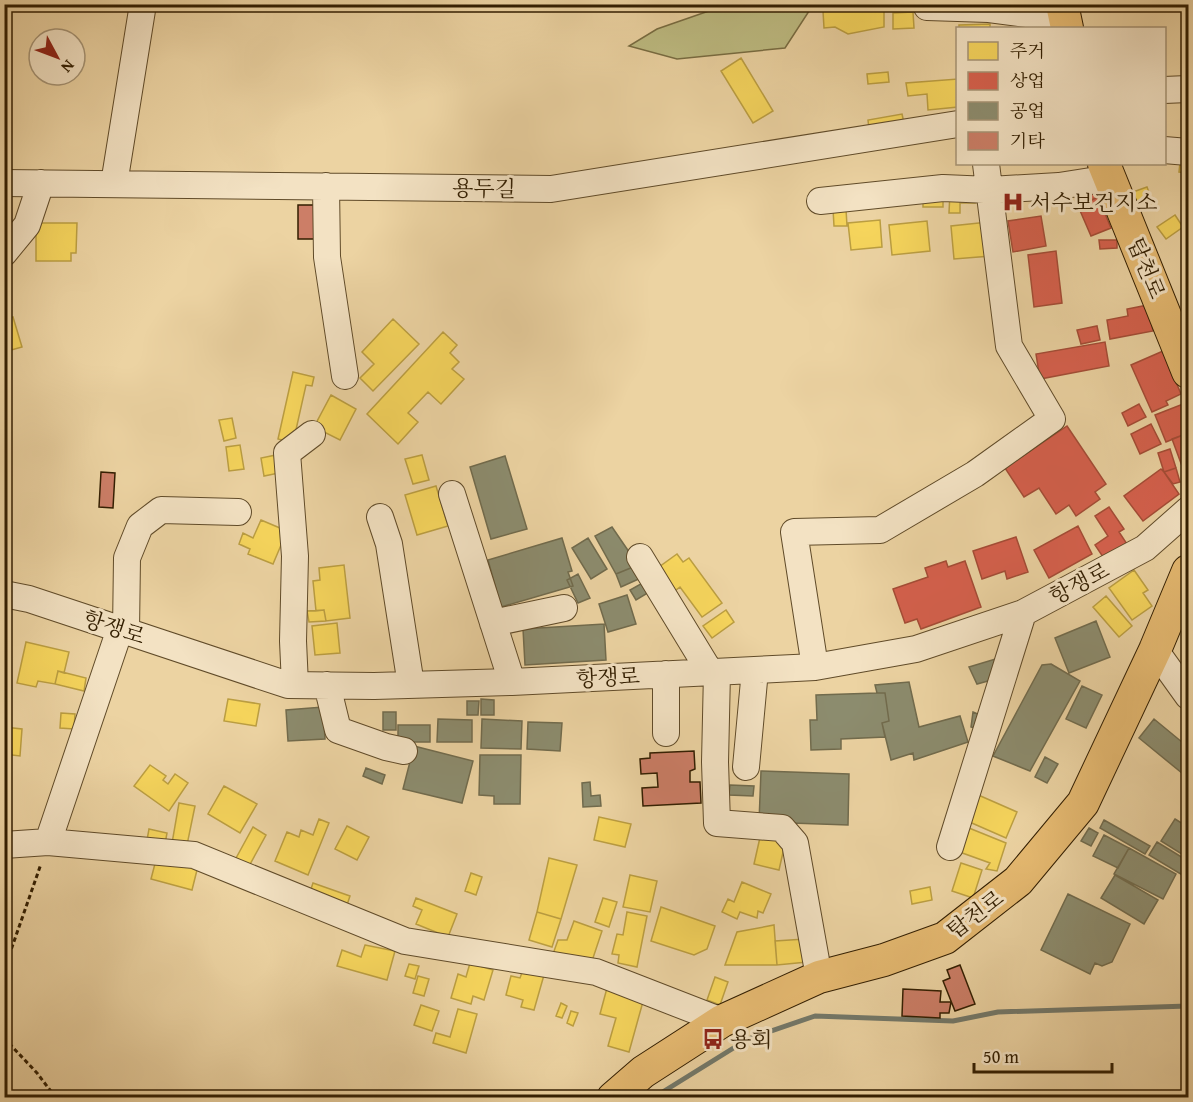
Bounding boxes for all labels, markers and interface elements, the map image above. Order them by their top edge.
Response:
north arrow [27,27,87,87]
legend [956,27,1166,165]
text: 주거 [1010,37,1045,64]
text: N [56,55,81,79]
text: 상업 [1010,67,1045,94]
text: 공업 [1010,97,1045,124]
text: 기타 [1010,127,1045,154]
street label: 용두길 [452,171,516,205]
place label: 서수보건지소 [1030,186,1158,218]
hospital icon: 서수보건지소 [1001,190,1025,214]
street label: 탑천로 [1120,232,1174,304]
street label: 항쟁로 [1043,554,1115,612]
street label: 항쟁로 [79,602,149,652]
street label: 항쟁로 [575,659,641,695]
street label: 탑천로 [940,882,1010,946]
place label: 용회 [730,1023,773,1055]
bus stop icon: 용회 [701,1027,725,1051]
scale bar [974,1036,1112,1074]
text: 50 m [983,1043,1019,1070]

